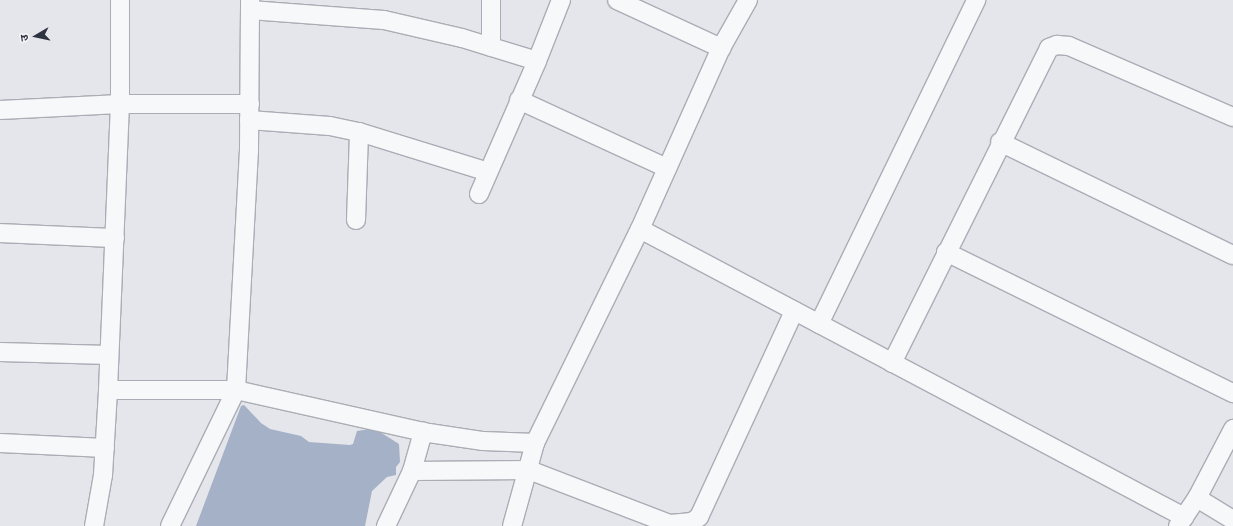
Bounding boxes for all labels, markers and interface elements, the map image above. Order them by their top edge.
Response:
north arrow [16,16,56,56]
text: उ [17,34,32,42]

